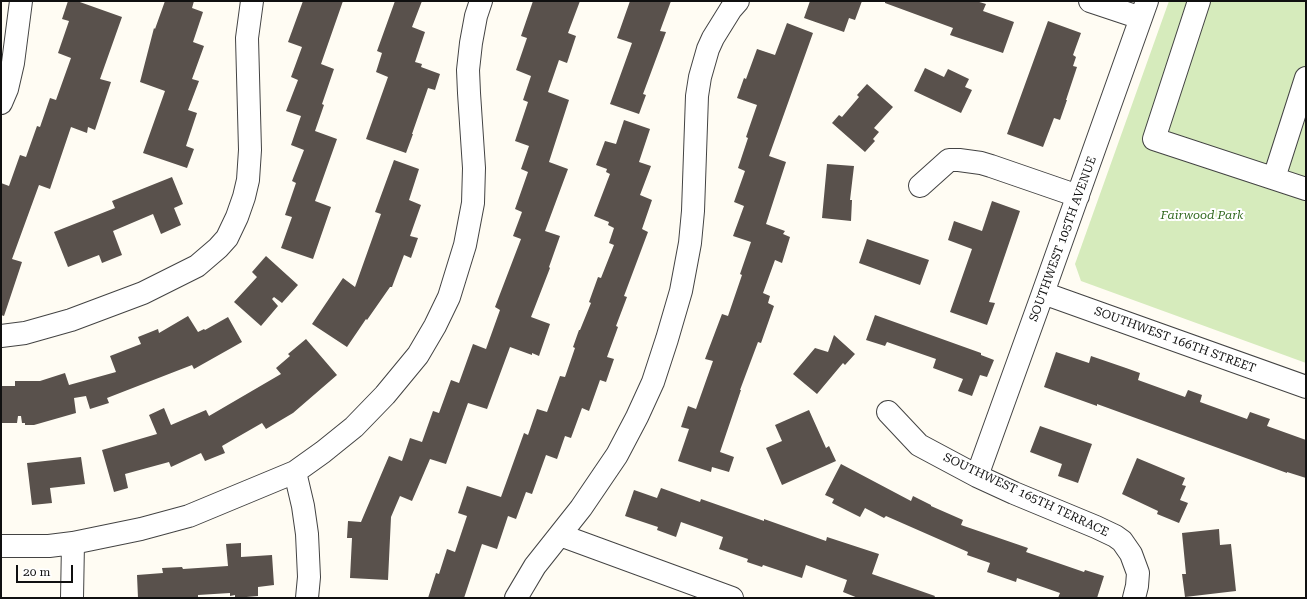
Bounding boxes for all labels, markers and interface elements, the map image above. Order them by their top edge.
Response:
street label: SOUTHWEST 105TH AVENUE [1026,154,1100,324]
park label: Fairwood Park [1161,208,1243,222]
street label: SOUTHWEST 166TH STREET [1092,304,1258,376]
street label: SOUTHWEST 165TH TERRACE [941,450,1111,540]
scale bar [18,557,75,583]
text: 20 m [23,565,50,579]

